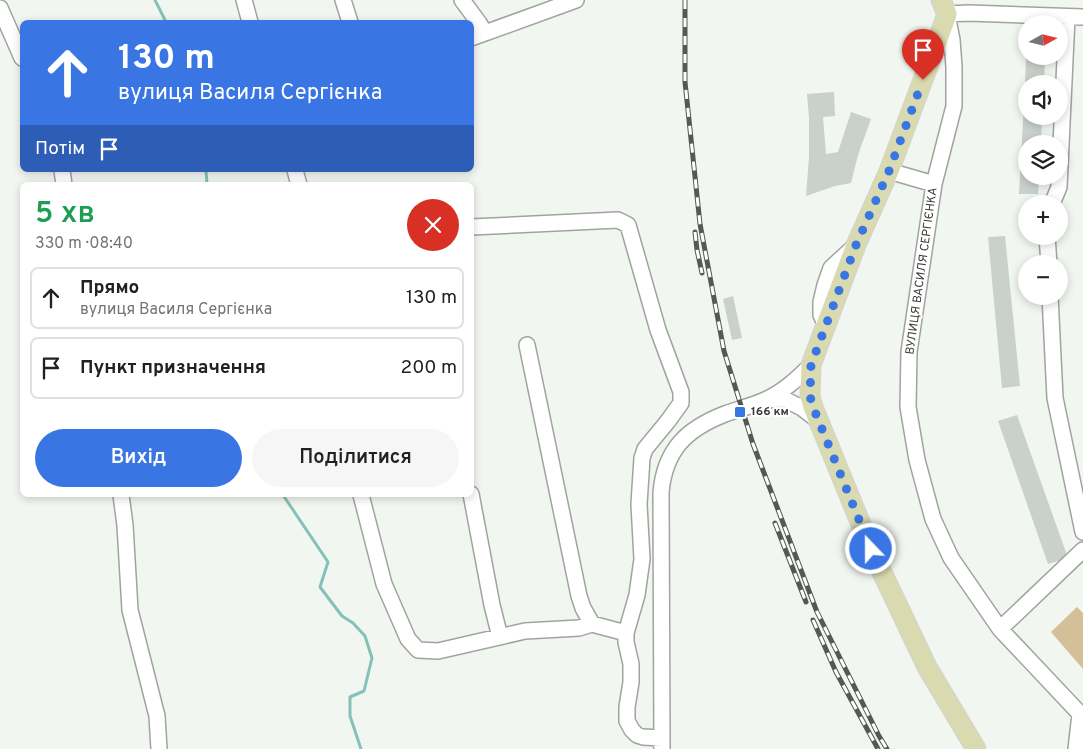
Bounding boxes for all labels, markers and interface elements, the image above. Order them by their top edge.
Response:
north arrow [1018,15,1068,65]
map controls [1018,15,1068,305]
pin [902,29,944,80]
icon: arrive [909,36,937,64]
text: 130 m [118,37,215,81]
icon: ahead [35,40,100,105]
button: sound [1018,75,1068,125]
text: вулиця Василя Сергієнка [118,80,382,107]
icon: arrive [95,135,123,163]
button: layers [1018,135,1068,185]
text: Потім [35,137,85,161]
street label: ВУЛИЦЯ ВАСИЛЯ СЕРГІЄНКА [902,186,942,356]
button: + [1018,195,1068,245]
text: 5 хв [35,196,95,233]
button: close [407,199,459,251]
text: 330 m · 08:40 [35,234,133,254]
button: − [1018,255,1068,305]
text: Прямо [80,276,139,300]
icon: ahead [37,284,65,312]
text: 130 m [406,286,457,310]
text: вулиця Василя Сергієнка [80,300,272,320]
icon: arrive [37,354,65,382]
text: Пункт призначення [80,356,266,380]
text: 200 m [401,356,457,380]
place label: 166 км [751,404,789,420]
marker: 166 км [733,405,747,419]
button: Вихід [35,429,242,487]
button: Поділитися [252,429,459,487]
position arrow [844,522,896,574]

